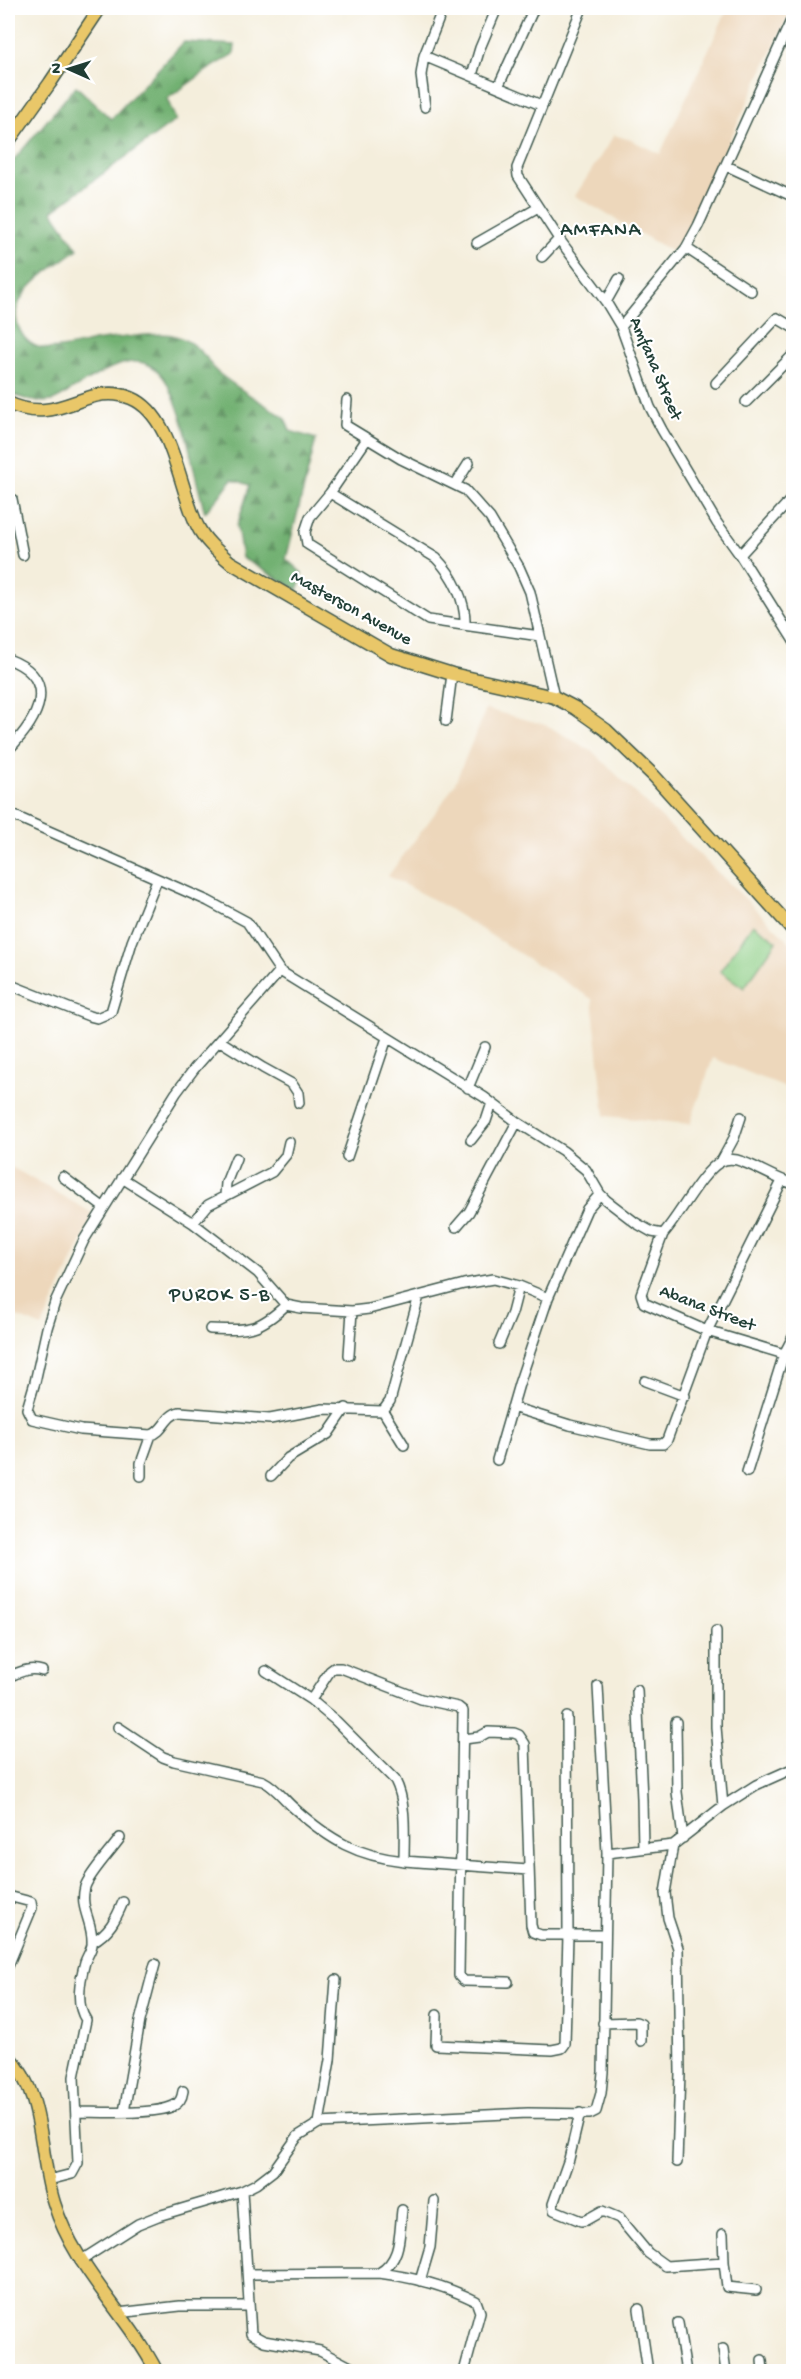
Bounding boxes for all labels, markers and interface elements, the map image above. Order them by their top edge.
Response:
north arrow [39,39,99,99]
text: N [48,62,67,74]
district label: AMFANA [560,220,642,243]
street label: Amfana Street [624,314,687,425]
street label: Masterson Avenue [287,567,416,651]
street label: Abana Street [656,1281,759,1337]
district label: PUROK 5-B [168,1285,271,1308]

